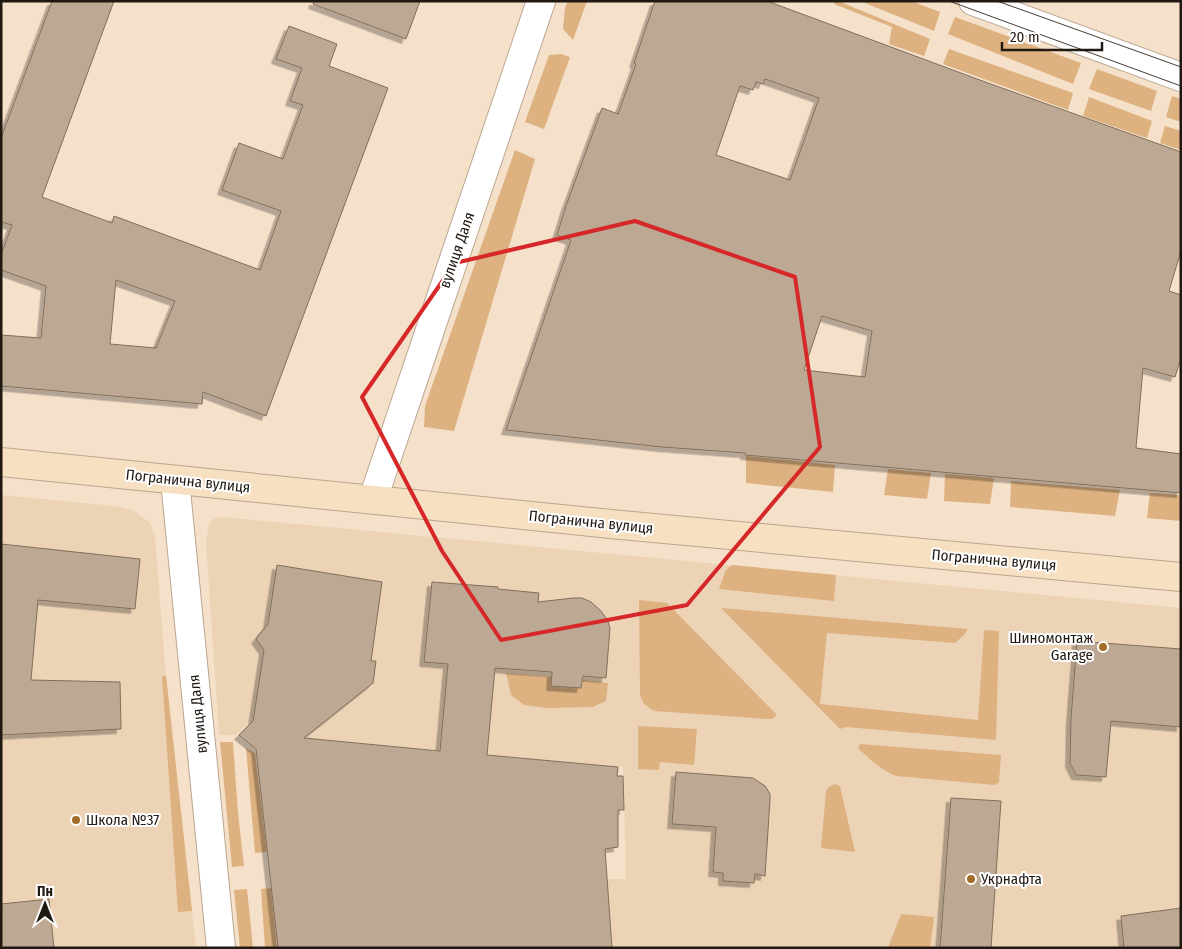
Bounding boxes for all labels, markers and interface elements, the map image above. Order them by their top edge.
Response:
scale bar [1002,20,1102,52]
text: 20 m [1010,28,1040,46]
street label: вулиця Даля [436,210,478,290]
street label: Погранична вулиця [125,466,251,496]
street label: Погранична вулиця [528,507,654,537]
street label: Погранична вулиця [931,546,1057,574]
place label: Шиномонтаж Garage [1009,629,1093,664]
marker: Шиномонтаж Garage [1097,641,1109,653]
street label: вулиця Даля [185,674,211,754]
place label: Школа №37 [86,811,159,829]
marker: Школа №37 [70,814,82,826]
place label: Укрнафта [980,870,1042,888]
marker: Укрнафта [965,873,977,885]
north arrow [20,879,70,929]
text: Пн [37,883,53,900]

